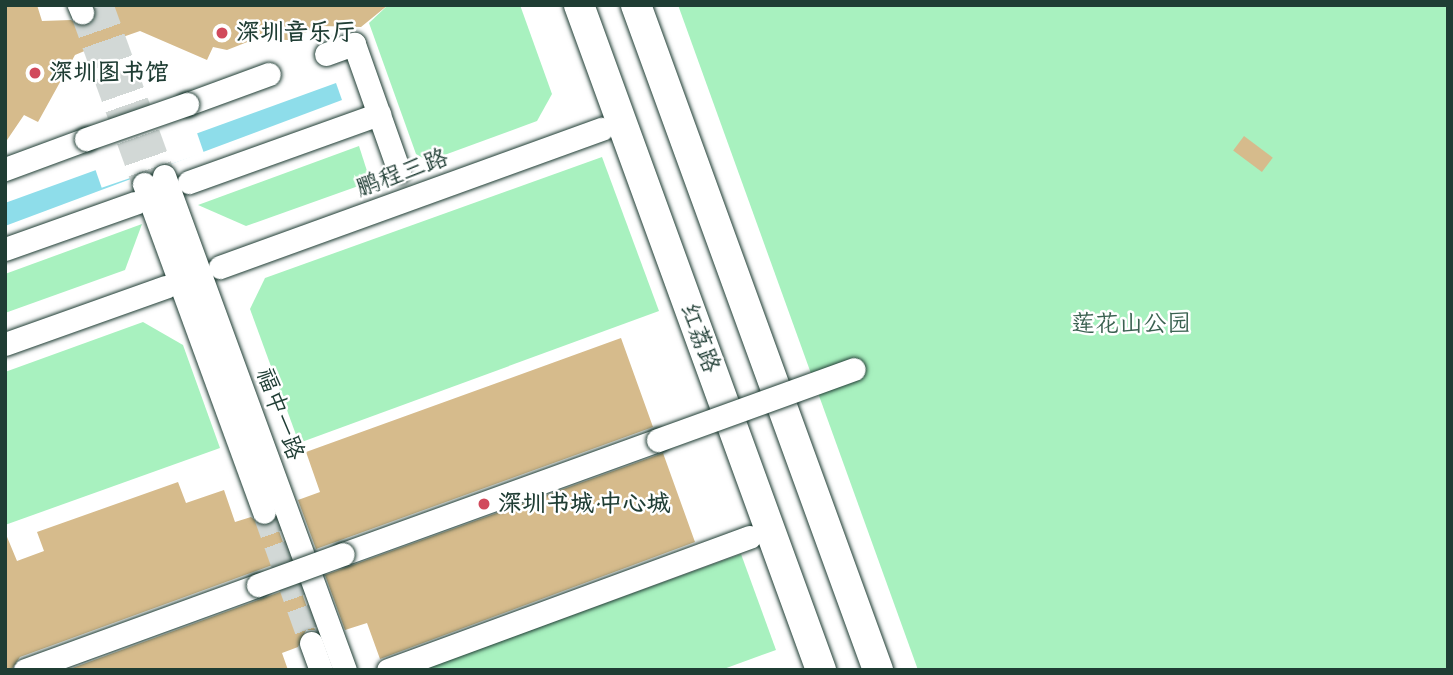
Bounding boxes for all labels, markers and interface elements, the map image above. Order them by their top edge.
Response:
place label: 深圳音乐厅 [236,19,356,47]
marker: 深圳音乐厅 [214,25,230,41]
place label: 深圳图书馆 [49,59,169,87]
marker: 深圳图书馆 [27,65,43,81]
street label: 鹏程三路 [352,143,452,203]
street label: 红荔路 [674,299,726,377]
park label: 莲花山公园 [1071,310,1191,338]
street label: 福中一路 [250,364,310,464]
place label: 深圳书城·中心城 [498,490,670,518]
marker: 深圳书城·中心城 [476,496,492,512]

